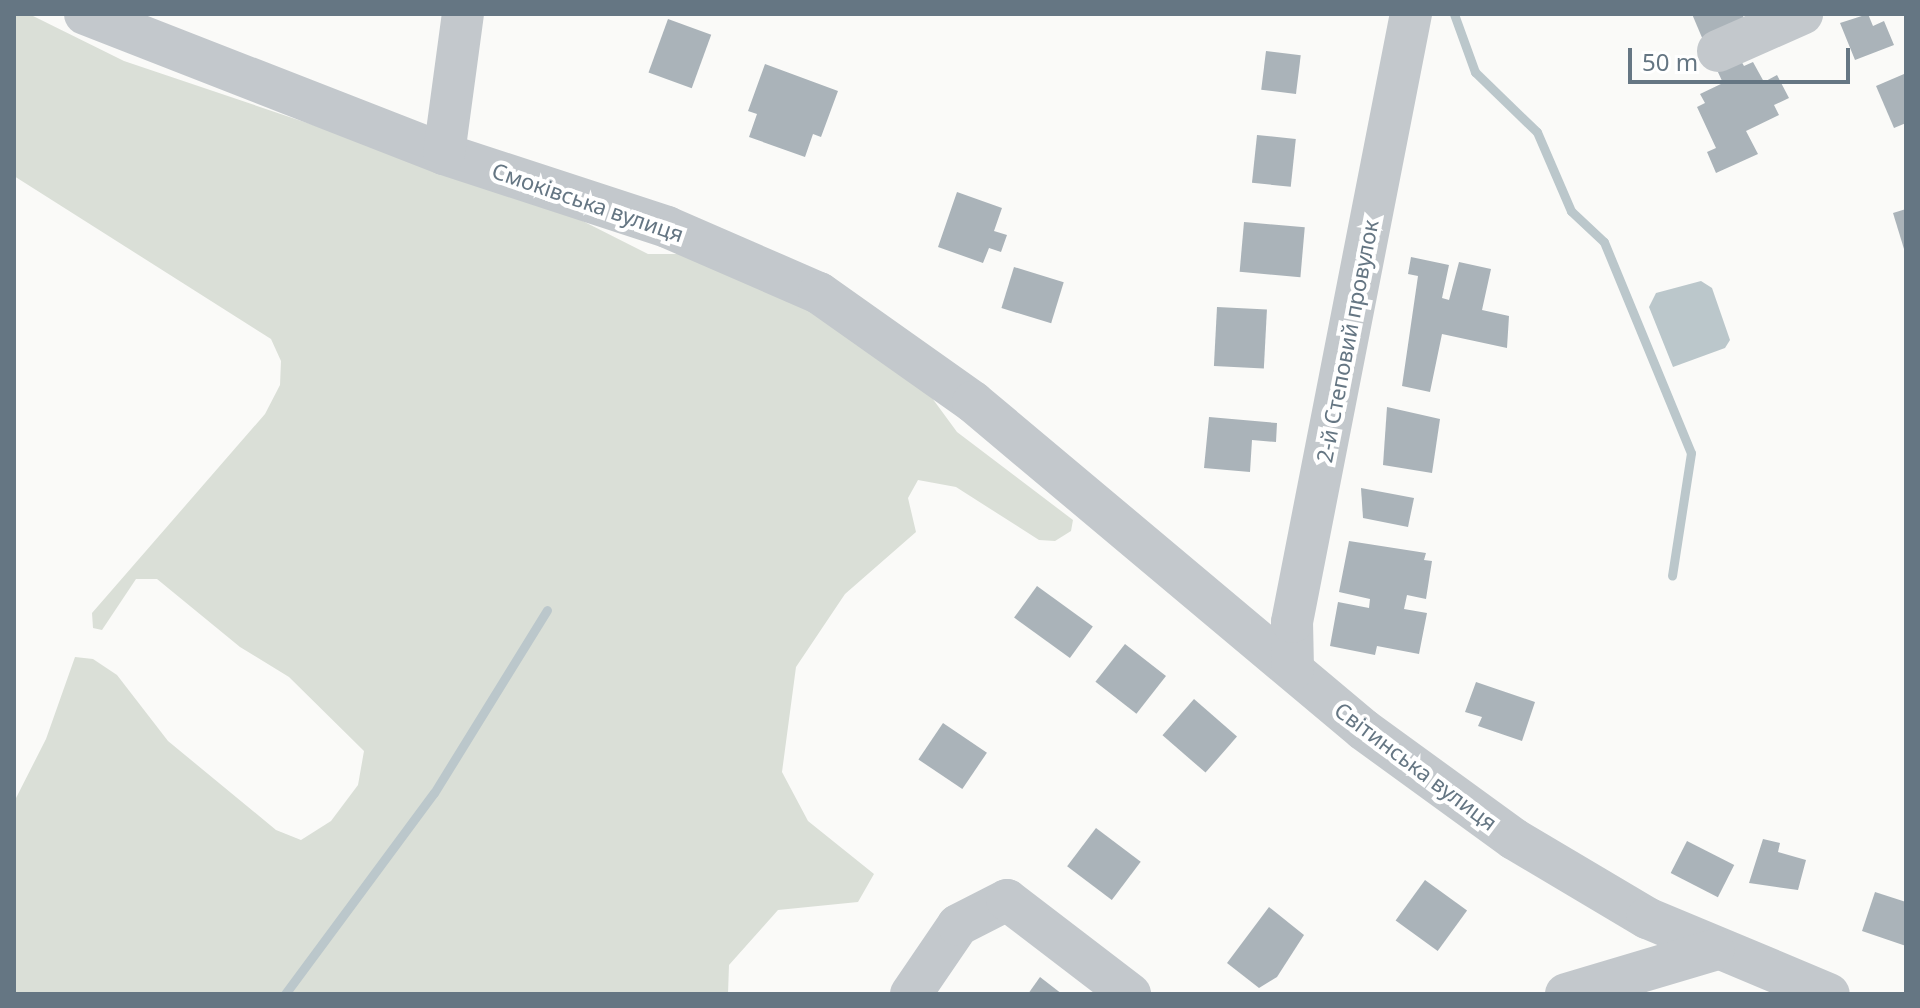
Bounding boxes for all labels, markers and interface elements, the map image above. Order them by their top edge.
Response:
scale bar [1632,32,1854,82]
text: 50 m [1642,45,1698,78]
street label: Смоківська вулиця [489,157,687,247]
street label: 2-й Степовий провулок [1310,217,1384,465]
street label: Світинська вулиця [1330,696,1502,836]

